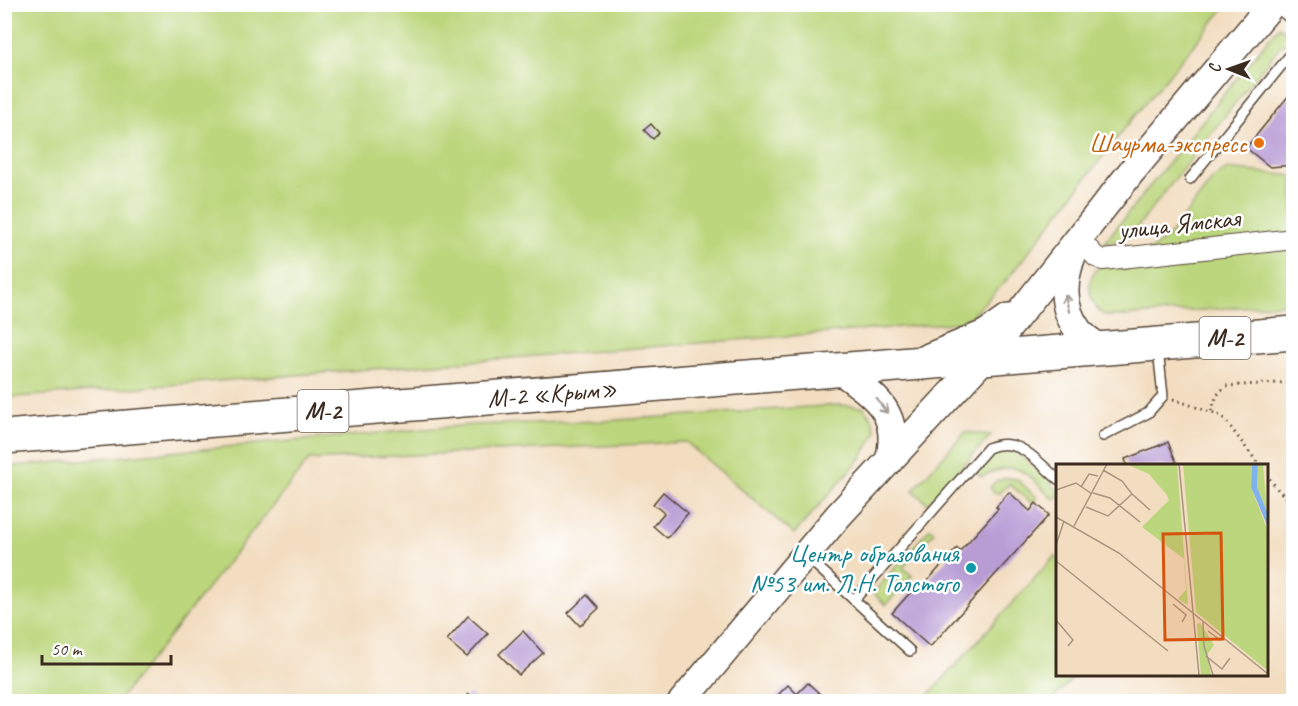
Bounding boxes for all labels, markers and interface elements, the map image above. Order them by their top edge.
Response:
north arrow [1199,39,1259,99]
text: С [1205,63,1225,73]
place label: Шаурма-экспресс [1089,127,1248,160]
marker: Шаурма-экспресс [1252,136,1266,150]
street label: улица Ямская [1115,201,1243,247]
one-way arrow [1061,294,1073,313]
road number: М-2 [1200,317,1250,359]
street label: М-2 «Крым» [486,371,618,414]
road number: М-2 [298,390,348,432]
one-way arrow [875,398,888,414]
inset map [1056,464,1268,676]
place label: Центр образования №53 им. Л.Н. Толстого [750,537,961,600]
marker: Центр образования №53 им. Л.Н. Толстого [964,561,978,575]
scale bar [42,628,171,666]
text: 50 m [51,638,84,660]

